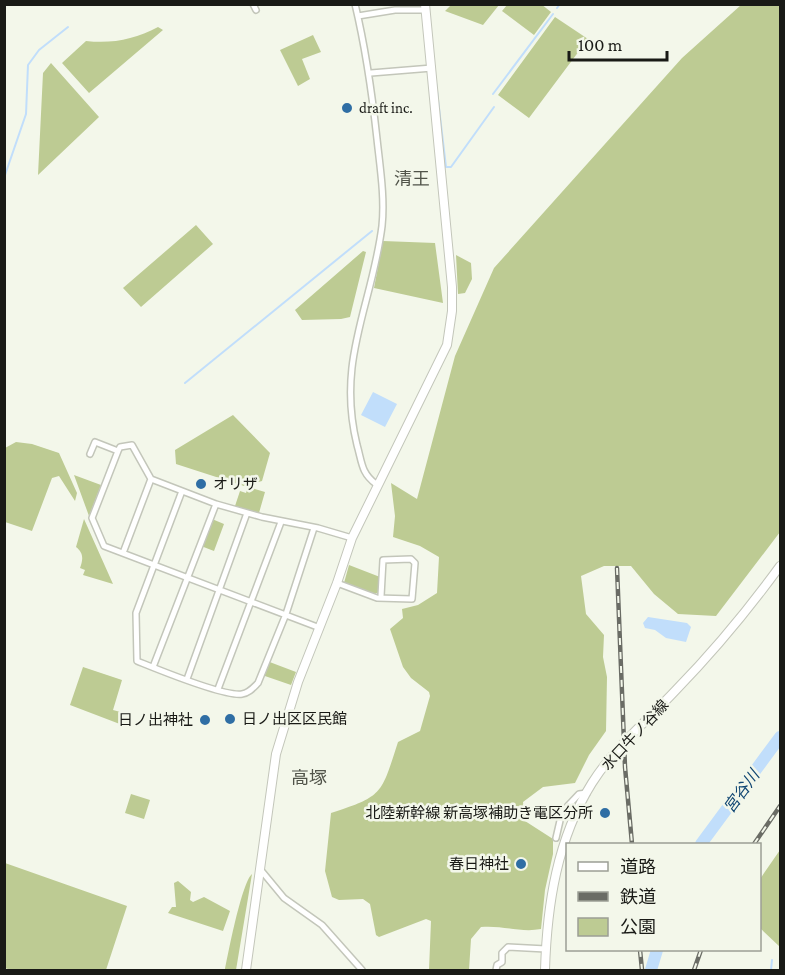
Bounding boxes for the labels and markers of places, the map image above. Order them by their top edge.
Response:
place label: draft inc. [359,100,413,116]
marker: draft inc. [340,101,354,115]
place label: オリザ [213,476,258,492]
marker: オリザ [194,477,208,491]
place label: 日ノ出区区民館 [242,711,347,727]
place label: 日ノ出神社 [118,712,193,728]
marker: 日ノ出区区民館 [223,712,237,726]
marker: 日ノ出神社 [198,713,212,727]
place label: 北陸新幹線 新高塚補助き電区分所 [365,804,593,821]
marker: 北陸新幹線 新高塚補助き電区分所 [598,806,612,820]
place label: 春日神社 [449,856,509,872]
marker: 春日神社 [514,857,528,871]

